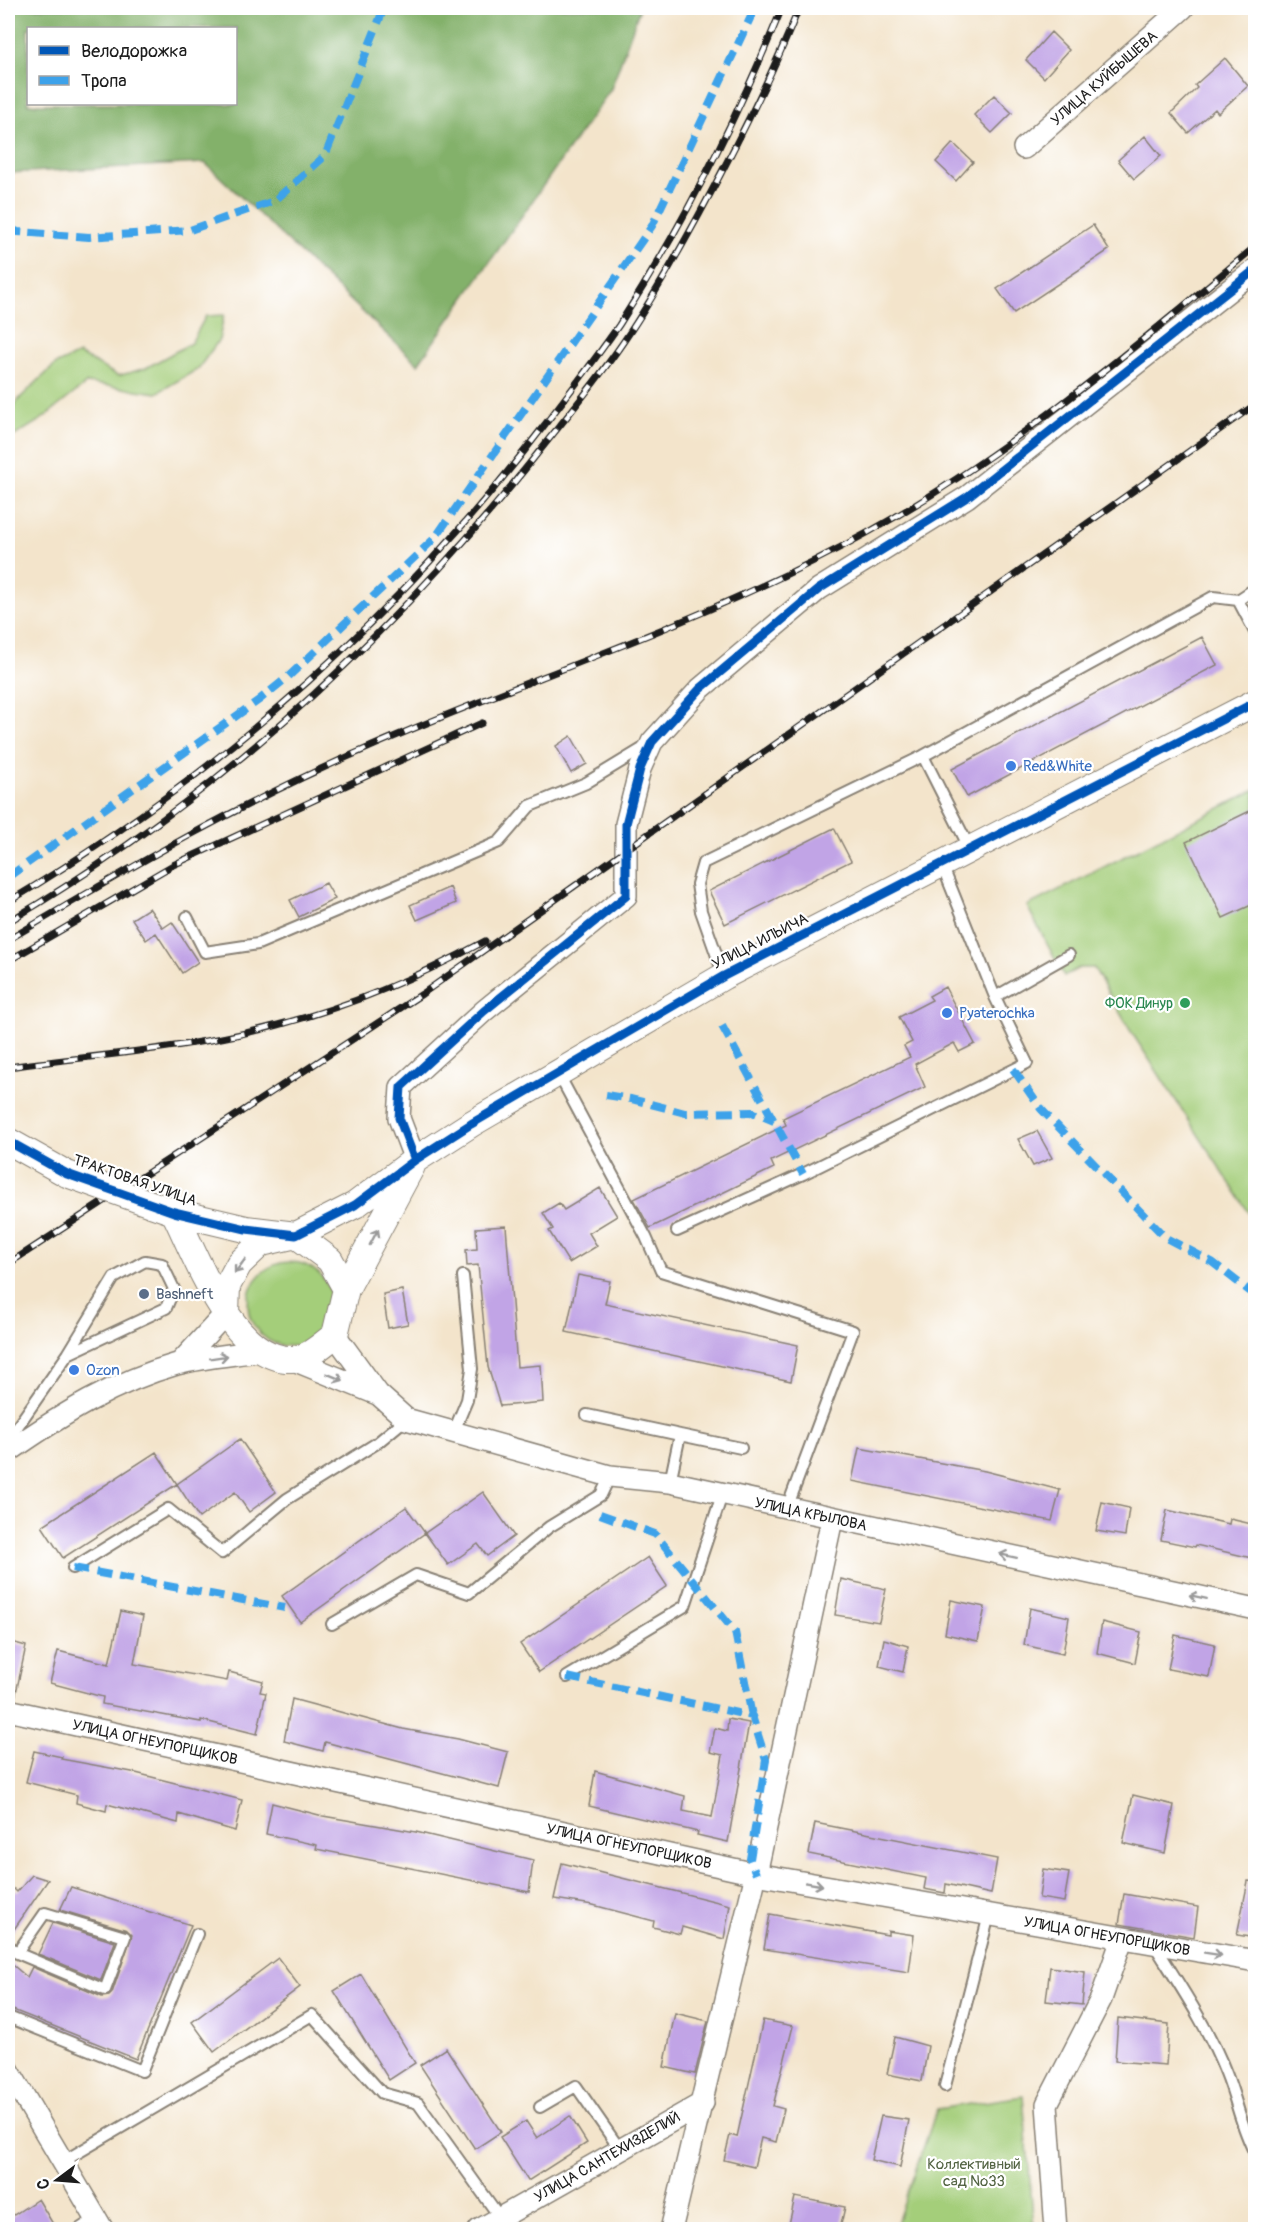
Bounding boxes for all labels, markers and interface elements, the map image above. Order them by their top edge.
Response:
legend [27,27,237,105]
street label: УЛИЦА КУЙБЫШЕВА [1047,27,1162,130]
text: Велодорожка [81,40,187,63]
text: Тропа [81,70,127,93]
place label: Red&White [1023,757,1093,776]
marker: Red&White [1004,759,1018,773]
street label: УЛИЦА ИЛЬИЧА [709,909,812,974]
place label: ФОК Динур [1105,994,1173,1013]
marker: ФОК Динур [1178,996,1192,1010]
place label: Pyaterochka [959,1004,1035,1023]
marker: Pyaterochka [940,1006,954,1020]
street label: ТРАКТОВАЯ УЛИЦА [70,1150,199,1211]
one-way arrow [368,1229,380,1246]
one-way arrow [233,1258,246,1274]
place label: Bashneft [156,1285,214,1304]
marker: Bashneft [137,1287,151,1301]
one-way arrow [209,1351,229,1362]
place label: Ozon [86,1361,120,1380]
marker: Ozon [67,1363,81,1377]
one-way arrow [325,1372,343,1383]
street label: УЛИЦА КРЫЛОВА [753,1493,869,1536]
one-way arrow [998,1550,1017,1562]
one-way arrow [1189,1591,1209,1602]
street label: УЛИЦА ОГНЕУПОРЩИКОВ [70,1716,239,1769]
street label: УЛИЦА ОГНЕУПОРЩИКОВ [544,1820,713,1873]
one-way arrow [803,1879,823,1890]
street label: УЛИЦА ОГНЕУПОРЩИКОВ [1022,1912,1192,1960]
one-way arrow [1202,1948,1222,1959]
street label: УЛИЦА САНТЕХИЗДЕЛИЙ [531,2108,683,2207]
north arrow [27,2150,87,2210]
park label: Коллективный сад №33 [927,2155,1021,2191]
text: С [33,2176,55,2191]

